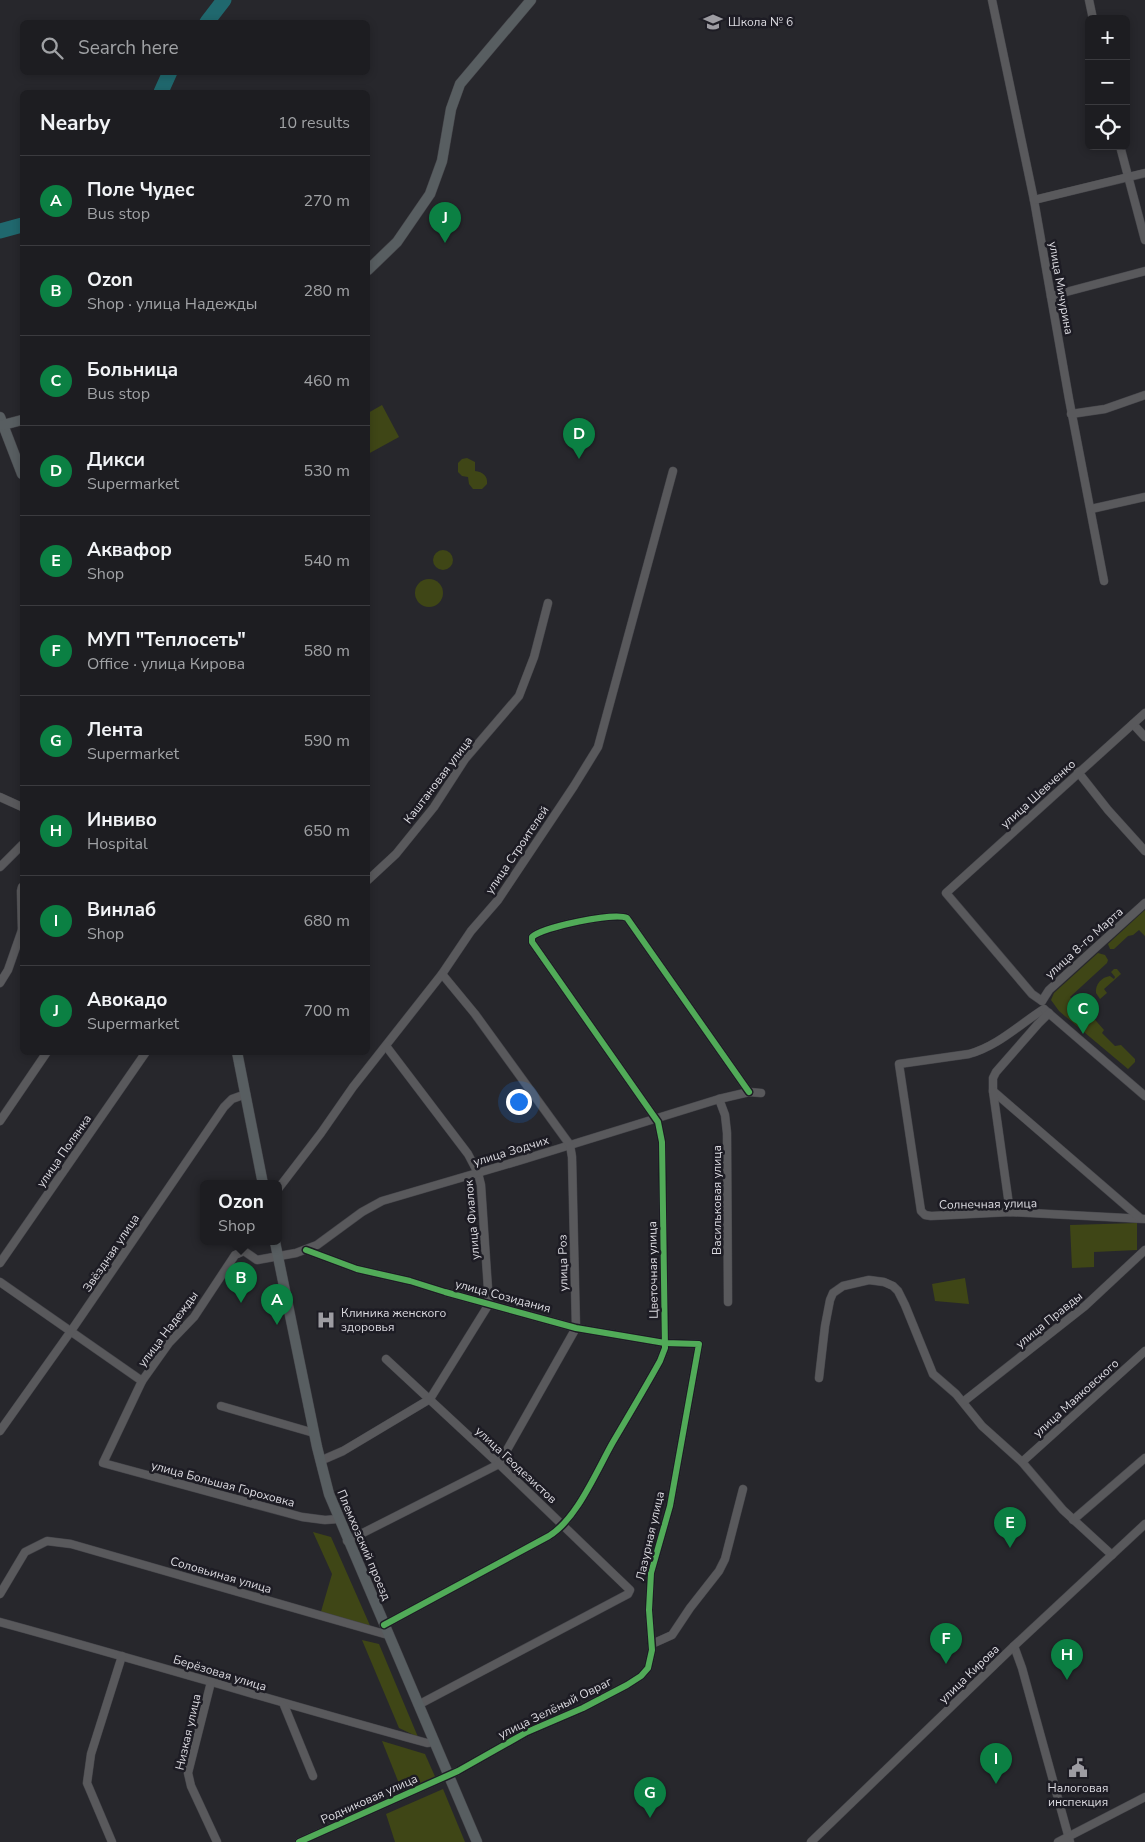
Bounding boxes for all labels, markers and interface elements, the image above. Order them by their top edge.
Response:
school or university icon: Школа № 6 [702,11,724,33]
place label: Школа № 6 [728,14,793,30]
map controls [1085,15,1130,150]
button: + [1085,15,1130,60]
search box [20,20,370,75]
icon: search [38,34,66,62]
text: Search here [78,35,179,61]
button: − [1085,60,1130,105]
button: locate [1085,105,1130,150]
text: Nearby [40,109,110,137]
text: 10 results [278,112,350,134]
text: Поле Чудес [87,177,194,203]
text: A [50,190,62,212]
text: 270 m [303,190,350,212]
pin: J [429,202,461,243]
text: Bus stop [87,203,150,225]
street label: улица Мичурина [1045,240,1077,336]
text: Ozon [87,267,133,293]
text: B [50,280,62,302]
text: 280 m [303,280,350,302]
text: Shop · улица Надежды [87,293,257,315]
text: Больница [87,357,178,383]
text: C [51,370,61,392]
text: 460 m [303,370,350,392]
text: Bus stop [87,383,150,405]
pin: D [563,418,595,459]
text: Дикси [87,447,145,473]
text: D [50,460,62,482]
text: 530 m [303,460,350,482]
text: Supermarket [87,473,179,495]
text: Аквафор [87,537,172,563]
text: E [51,550,61,572]
text: 540 m [303,550,350,572]
text: Shop [87,563,124,585]
text: МУП "Теплосеть" [87,627,246,653]
text: F [52,640,61,662]
text: 580 m [303,640,350,662]
text: Office · улица Кирова [87,653,245,675]
text: Лента [87,717,143,743]
text: G [50,730,62,752]
text: 590 m [303,730,350,752]
street label: Каштановая улица [400,733,476,827]
text: Supermarket [87,743,179,765]
street label: улица Шевченко [997,756,1079,832]
street label: улица Строителей [482,803,552,897]
text: Инвиво [87,807,157,833]
text: H [50,820,62,842]
text: 650 m [303,820,350,842]
text: Hospital [87,833,148,855]
text: Винлаб [87,897,156,923]
street label: улица 8-го Марта [1042,904,1126,982]
text: I [54,910,58,932]
text: 680 m [303,910,350,932]
text: Shop [87,923,124,945]
text: Авокадо [87,987,167,1013]
pin: C [1067,993,1099,1034]
text: J [53,1000,59,1022]
text: 700 m [303,1000,350,1022]
text: Supermarket [87,1013,179,1035]
your location [506,1089,532,1115]
street label: улица Полянка [33,1111,95,1191]
street label: улица Зодчих [471,1132,551,1170]
street label: Васильковая улица [709,1145,725,1255]
street label: улица Фиалок [460,1179,483,1261]
popup [200,1180,282,1245]
text: Ozon [218,1189,264,1215]
street label: Солнечная улица [939,1195,1037,1213]
street label: Звёздная улица [79,1211,143,1295]
text: Shop [218,1215,255,1237]
street label: Цветочная улица [644,1221,662,1319]
street label: улица Роз [555,1234,571,1291]
pin: B [225,1262,257,1303]
street label: улица Созидания [453,1276,553,1316]
pin: A [261,1284,293,1325]
street label: улица Надежды [134,1288,202,1370]
street label: улица Правды [1012,1288,1086,1352]
place label: Клиника женского здоровья [341,1305,446,1335]
hospital icon: Клиника женского здоровья [315,1309,337,1331]
street label: улица Маяковского [1030,1355,1122,1441]
street label: улица Геодезистов [472,1423,560,1507]
street label: улица Большая Гороховка [149,1457,297,1511]
street label: Племхозский проезд [333,1487,395,1603]
street label: Лазурная улица [632,1490,668,1582]
pin: E [994,1507,1026,1548]
street label: Соловьиная улица [168,1553,274,1597]
pin: F [930,1623,962,1664]
pin: H [1051,1639,1083,1680]
street label: улица Кирова [935,1641,1003,1707]
street label: Берёзовая улица [171,1651,269,1695]
street label: улица Зелёный Овраг [495,1673,615,1743]
street label: Низкая улица [171,1692,205,1772]
pin: I [980,1743,1012,1784]
public building icon: Налоговая инспекция [1067,1757,1089,1779]
street label: Родниковая улица [318,1770,420,1828]
pin: G [634,1777,666,1818]
place label: Налоговая инспекция [1048,1780,1108,1810]

